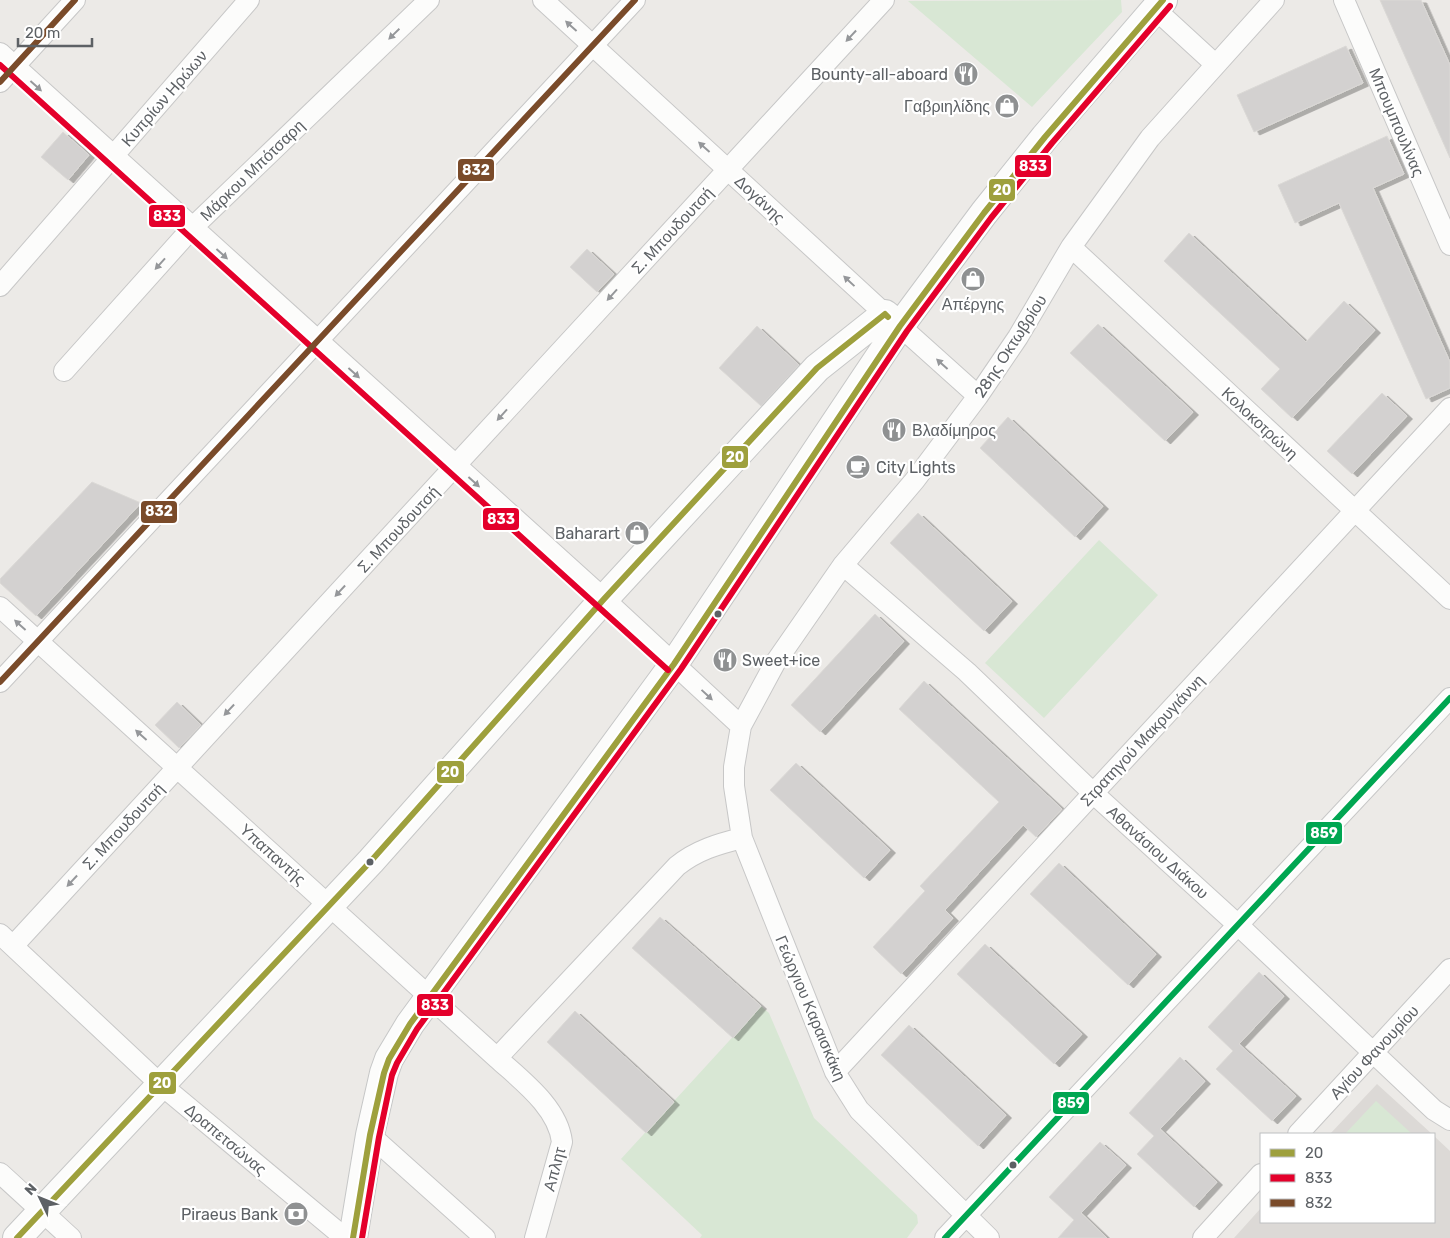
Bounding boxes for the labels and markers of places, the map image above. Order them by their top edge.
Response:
restaurant icon: Bounty-all-aboard [953,61,979,87]
place label: Bounty-all-aboard [811,65,948,84]
shop icon: Γαβριηλίδης [994,93,1020,119]
place label: Γαβριηλίδης [904,97,990,116]
shop icon: Απέργης [960,266,986,292]
place label: Απέργης [942,295,1005,314]
restaurant icon: Βλαδίμηρος [881,417,907,443]
place label: Βλαδίμηρος [912,421,996,440]
cafe icon: City Lights [845,454,871,480]
place label: City Lights [876,458,956,477]
shop icon: Baharart [624,520,650,546]
place label: Baharart [555,524,620,543]
unlabelled marker [713,609,723,619]
restaurant icon: Sweet+ice [712,647,738,673]
place label: Sweet+ice [742,651,820,670]
unlabelled marker [365,857,375,867]
unlabelled marker [1008,1160,1018,1170]
bank icon: Piraeus Bank [283,1201,309,1227]
place label: Piraeus Bank [181,1205,279,1224]

